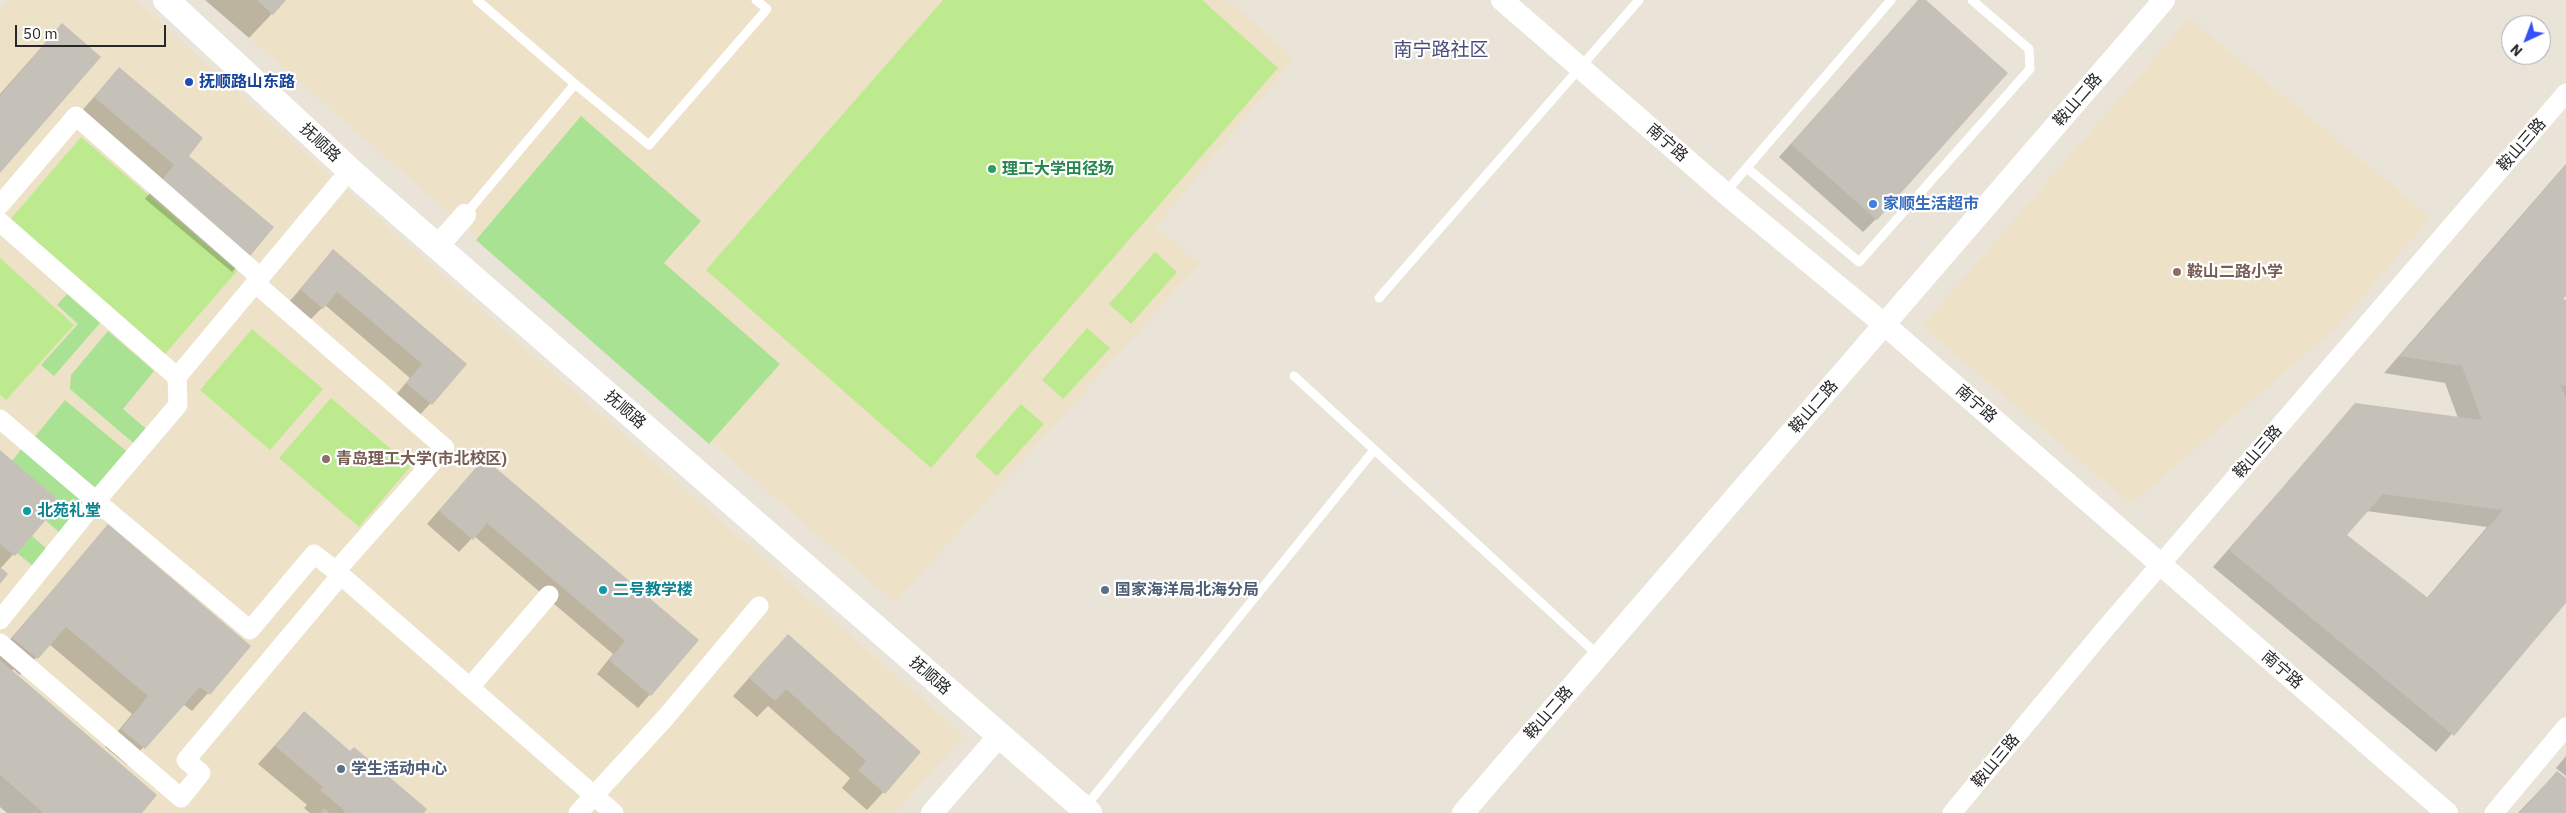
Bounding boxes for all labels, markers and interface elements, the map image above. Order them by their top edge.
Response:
scale bar [18,15,169,47]
north arrow [2501,15,2551,65]
text: 50 m [23,24,58,43]
district label: 南宁路社区 [1394,40,1488,62]
text: N [2507,40,2526,60]
street label: 鞍山二路 [2050,70,2106,130]
place label: 抚顺路山东路 [199,72,295,92]
marker: 抚顺路山东路 [183,76,195,88]
street label: 鞍山三路 [2494,115,2550,175]
street label: 抚顺路 [296,120,344,166]
street label: 南宁路 [1643,120,1691,166]
place label: 理工大学田径场 [1002,159,1114,179]
marker: 理工大学田径场 [986,163,998,175]
place label: 家顺生活超市 [1883,194,1979,214]
marker: 家顺生活超市 [1867,198,1879,210]
place label: 鞍山二路小学 [2187,262,2283,282]
marker: 鞍山二路小学 [2171,266,2183,278]
street label: 鞍山二路 [1786,377,1842,437]
street label: 南宁路 [1952,381,2000,427]
street label: 抚顺路 [601,387,649,433]
street label: 鞍山三路 [2230,422,2286,482]
place label: 青岛理工大学(市北校区) [336,449,507,469]
marker: 青岛理工大学(市北校区) [320,453,332,465]
place label: 北苑礼堂 [37,501,101,521]
marker: 北苑礼堂 [21,505,33,517]
place label: 二号教学楼 [613,580,693,600]
place label: 国家海洋局北海分局 [1115,580,1259,600]
marker: 二号教学楼 [597,584,609,596]
marker: 国家海洋局北海分局 [1099,584,1111,596]
street label: 南宁路 [2258,647,2306,693]
street label: 抚顺路 [906,653,954,699]
street label: 鞍山二路 [1521,683,1577,743]
street label: 鞍山三路 [1968,730,2024,792]
place label: 学生活动中心 [351,759,447,779]
marker: 学生活动中心 [335,763,347,775]

